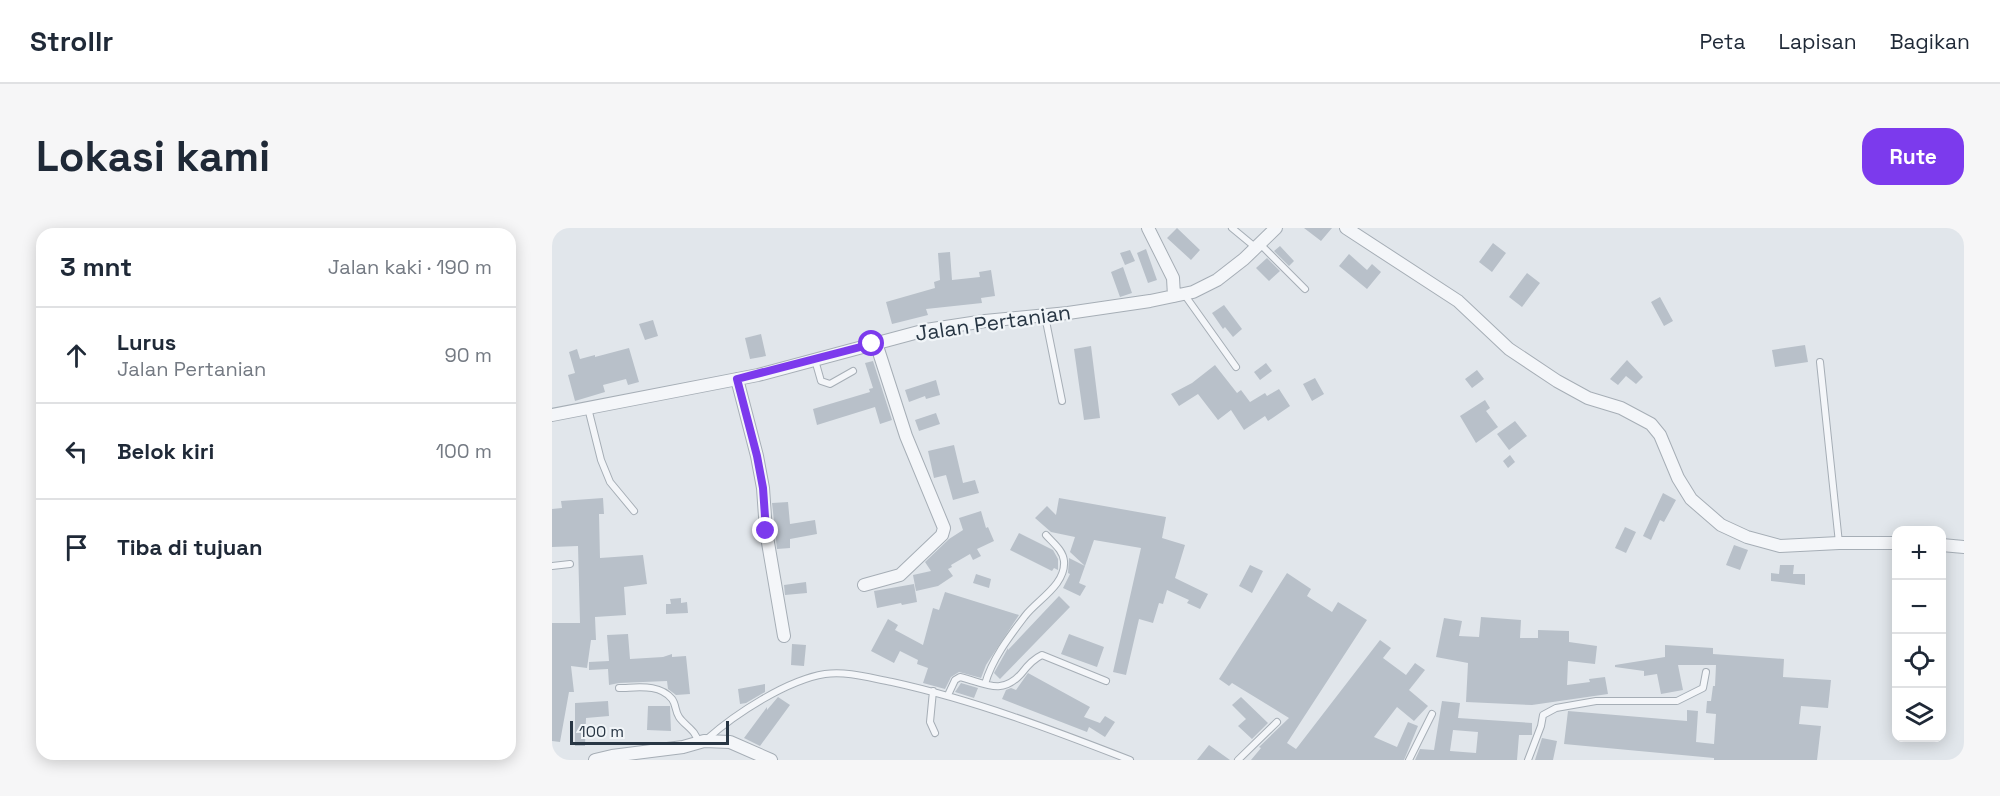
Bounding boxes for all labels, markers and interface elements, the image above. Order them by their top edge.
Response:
text: Strollr [30,23,113,59]
text: Peta [1700,28,1746,55]
text: Lapisan [1779,28,1857,55]
text: Bagikan [1890,28,1970,55]
button: Rute [1862,128,1964,185]
text: Lokasi kami [36,130,270,183]
text: 3 mnt [60,250,132,284]
text: Jalan kaki · 190 m [328,254,492,280]
street label: Jalan Pertanian [913,298,1072,347]
text: Lurus [117,328,176,356]
route start [858,330,884,356]
icon: ahead [60,339,93,372]
text: 90 m [445,342,492,368]
text: Jalan Pertanian [117,356,266,382]
icon: left [60,435,93,468]
text: Belok kiri [117,437,214,465]
text: 100 m [436,438,492,464]
route end [752,517,778,543]
map controls [1892,526,1946,742]
button: + [1892,526,1946,580]
icon: arrive [60,531,93,564]
text: Tiba di tujuan [117,533,263,561]
button: − [1892,580,1946,634]
button: locate [1892,634,1946,688]
button: layers [1892,688,1946,742]
scale bar [570,718,729,746]
text: 100 m [579,721,624,742]

